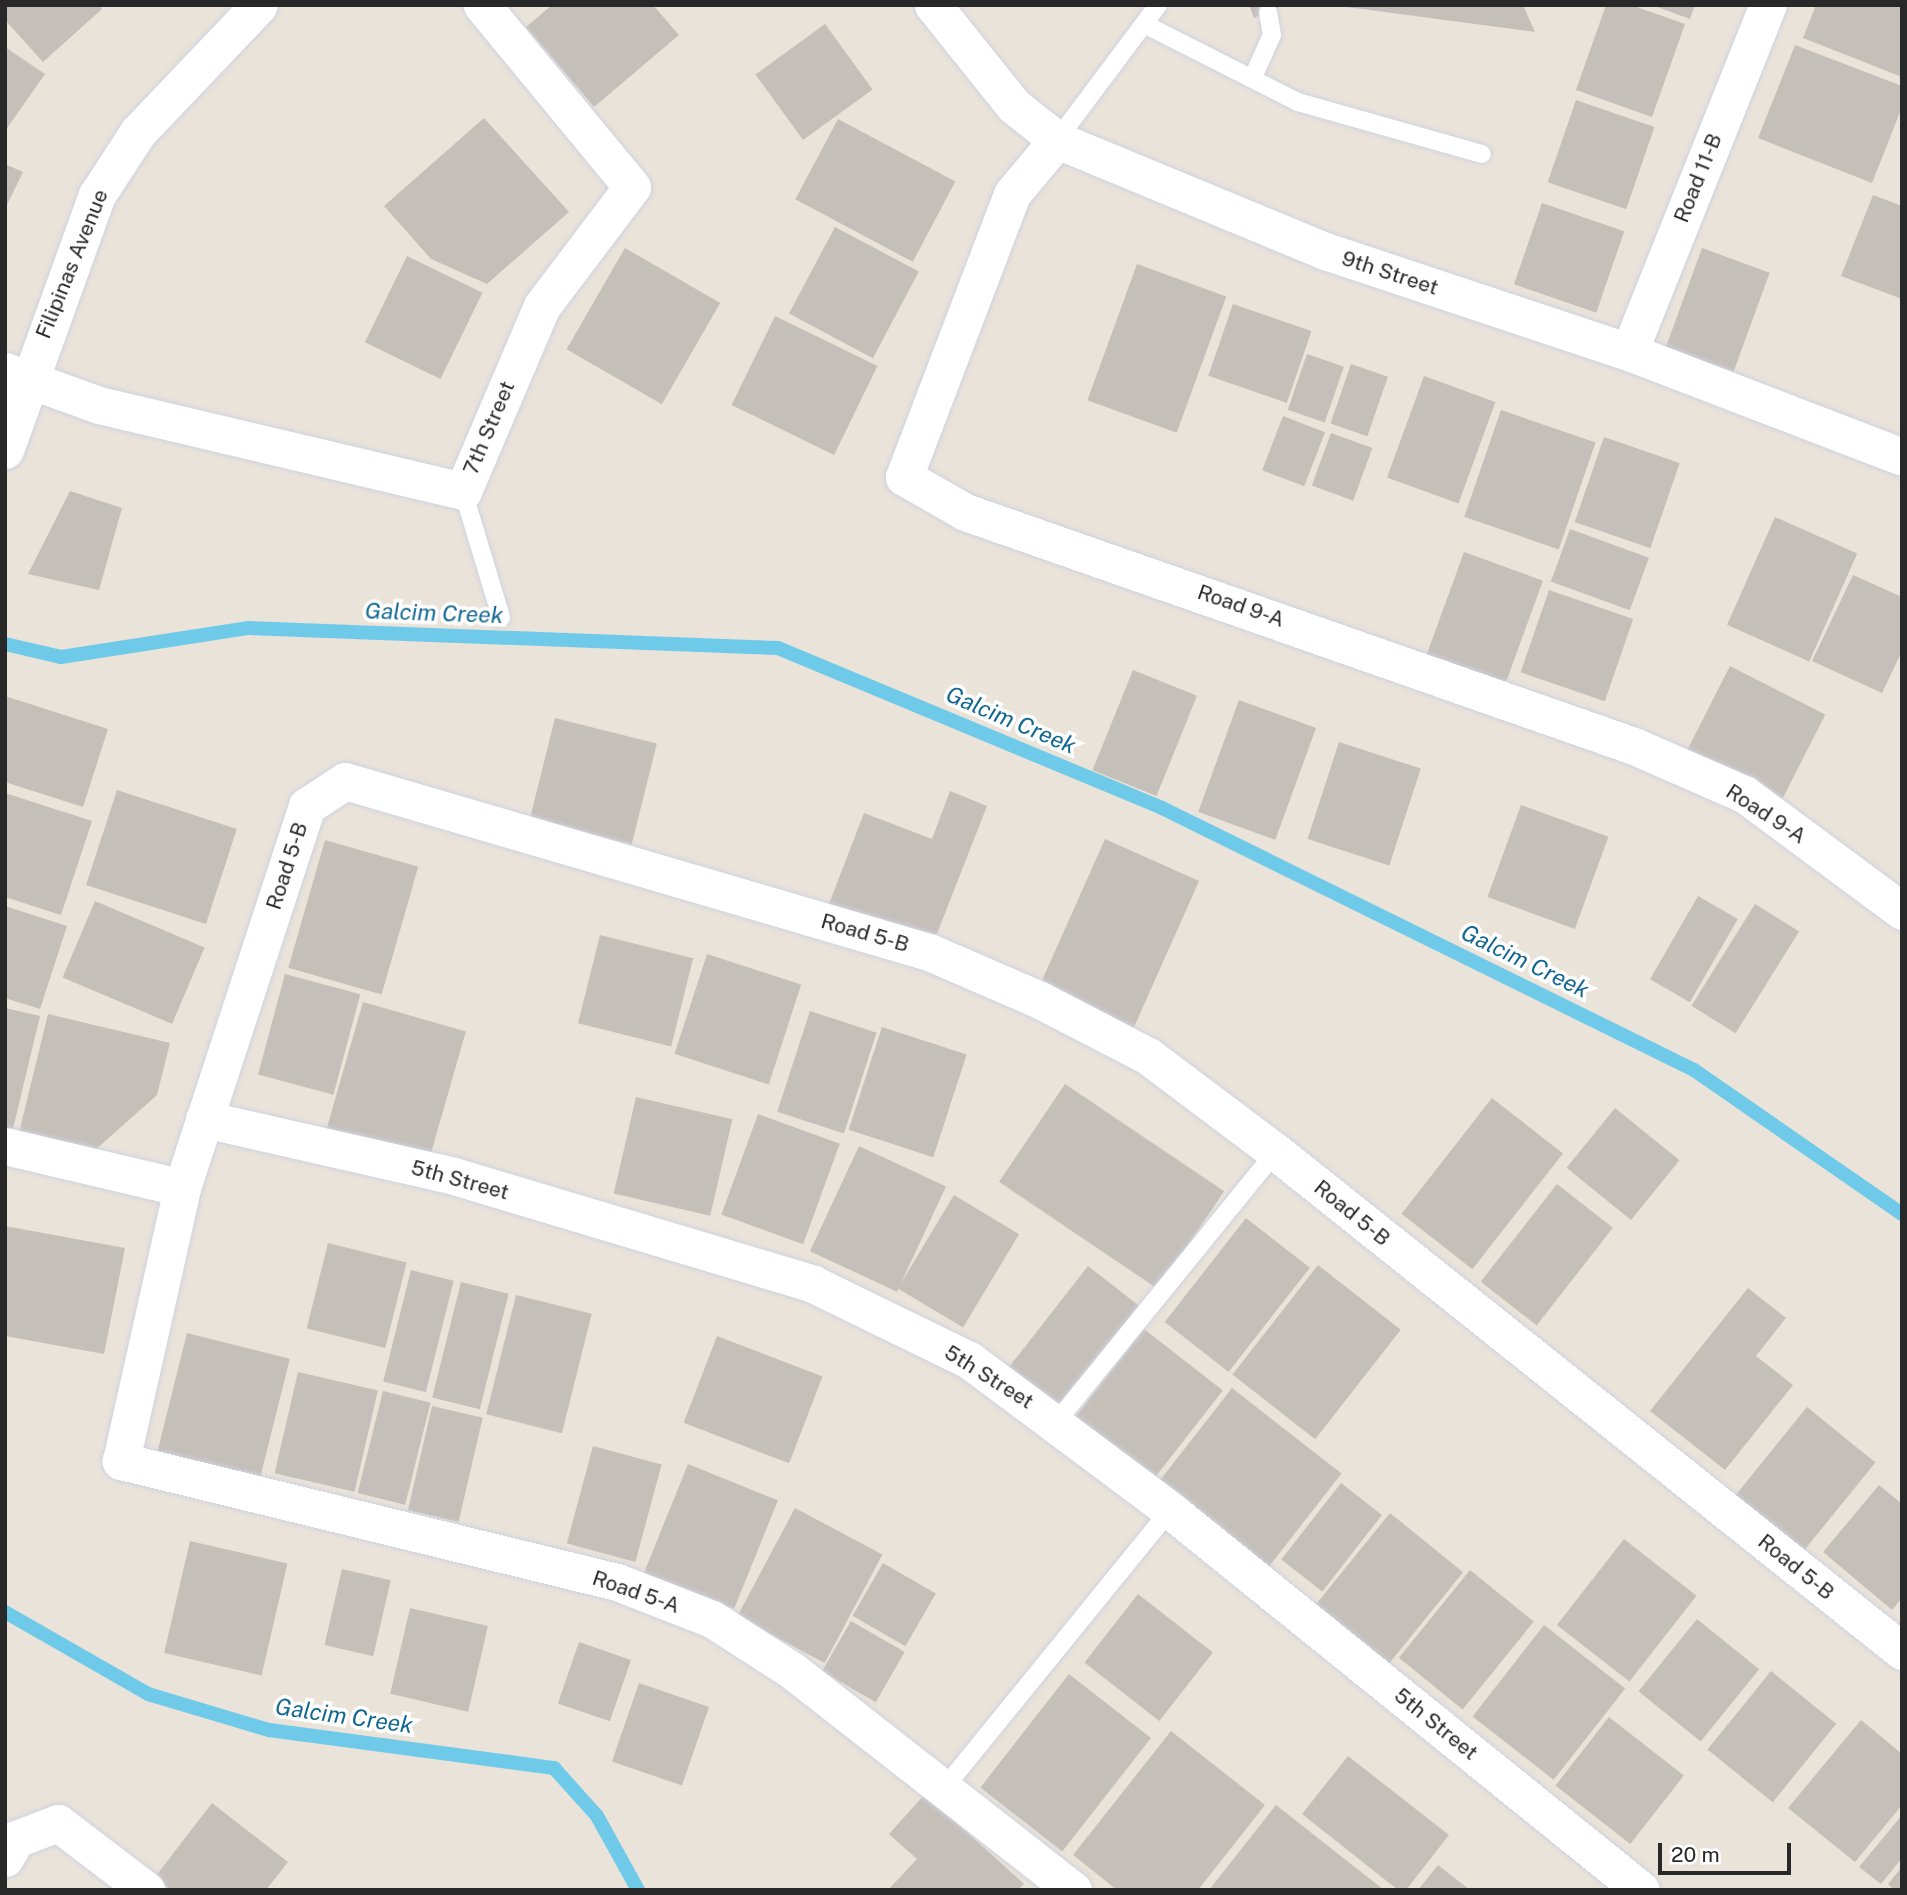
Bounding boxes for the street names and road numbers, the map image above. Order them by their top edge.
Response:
street label: Road 11-B [1669,130,1727,226]
street label: Filipinas Avenue [31,186,113,342]
street label: 9th Street [1339,246,1441,300]
street label: 7th Street [458,377,520,479]
street label: Road 9-A [1194,579,1288,633]
street label: Road 9-A [1721,779,1811,849]
street label: Road 5-B [261,819,313,913]
street label: Road 5-B [818,908,912,958]
street label: 5th Street [408,1155,512,1205]
street label: Road 5-B [1309,1175,1395,1251]
street label: 5th Street [940,1340,1038,1414]
street label: Road 5-B [1753,1529,1839,1605]
street label: Road 5-A [589,1565,683,1619]
street label: 5th Street [1389,1683,1483,1765]

